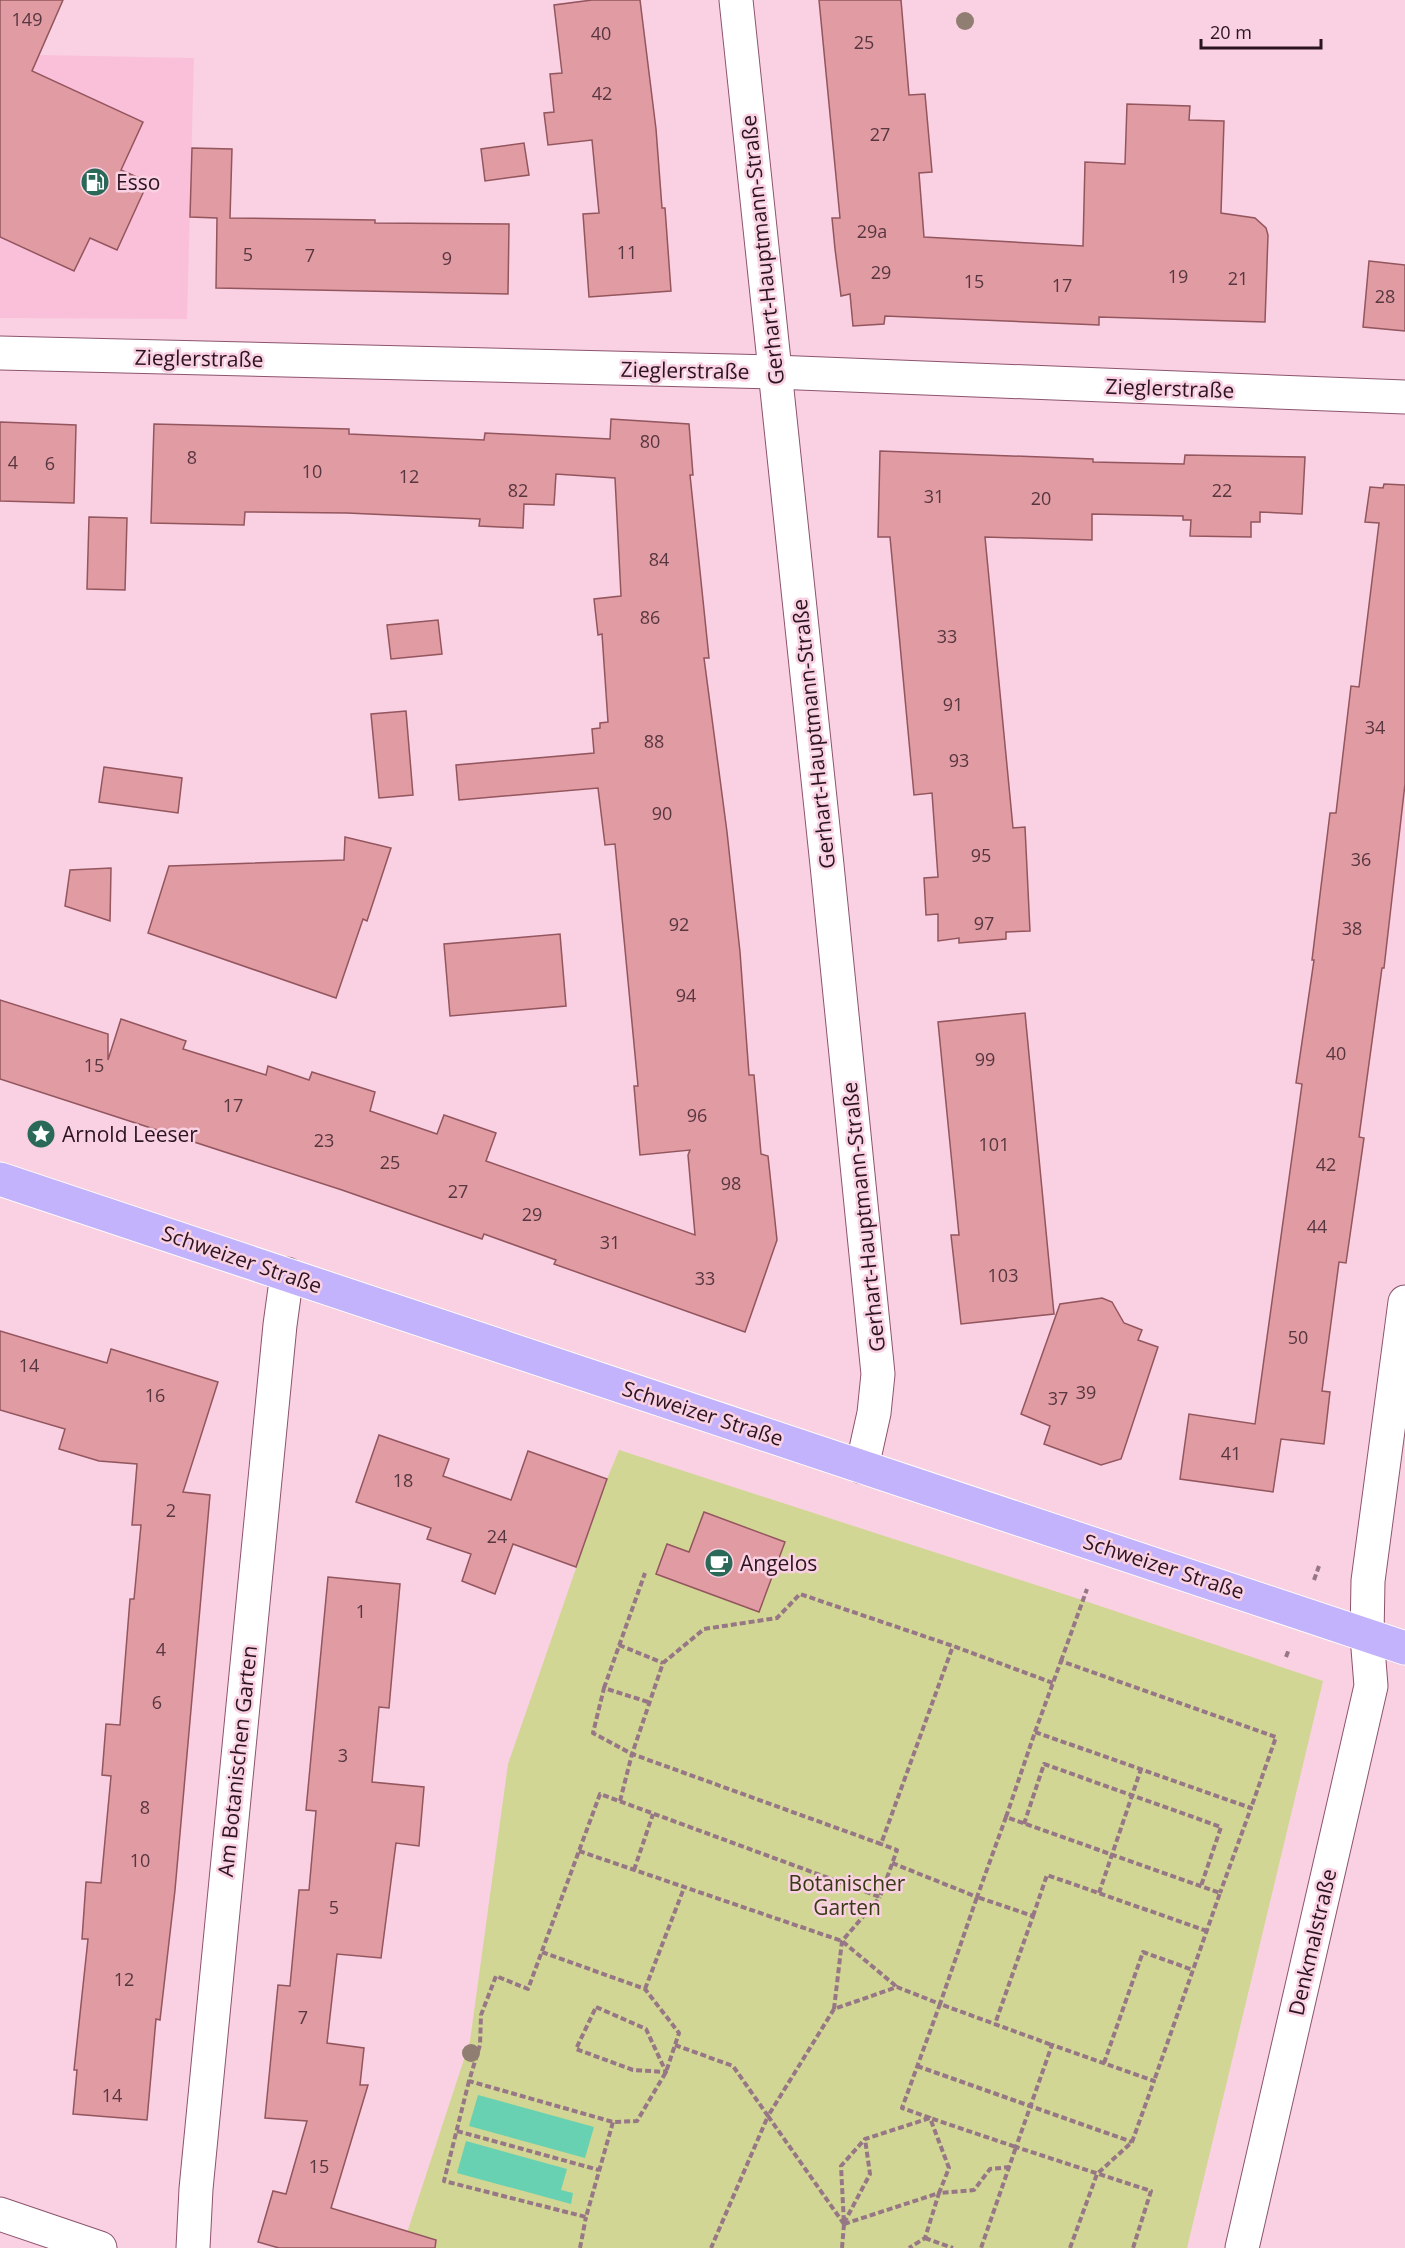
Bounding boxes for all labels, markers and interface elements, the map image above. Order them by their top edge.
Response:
house number: 149 [12,7,42,31]
scale bar [1201,12,1321,50]
text: 20 m [1210,20,1252,44]
house number: 40 [591,21,611,45]
house number: 25 [854,30,874,54]
house number: 42 [592,81,612,105]
street label: Gerhart-Hauptmann-Straße [734,114,790,386]
house number: 27 [870,122,890,146]
fuel station icon: Esso [79,166,111,198]
place label: Esso [116,168,160,196]
house number: 29a [857,219,887,243]
house number: 11 [617,240,637,264]
house number: 5 [243,242,253,266]
house number: 7 [305,243,315,267]
house number: 9 [442,246,452,270]
house number: 29 [871,260,891,284]
house number: 19 [1168,264,1188,288]
house number: 21 [1228,266,1248,290]
house number: 15 [964,269,984,293]
house number: 17 [1052,273,1072,297]
house number: 28 [1375,284,1395,308]
street label: Zieglerstraße [134,343,264,373]
street label: Zieglerstraße [620,355,750,385]
street label: Zieglerstraße [1105,372,1235,404]
house number: 80 [640,429,660,453]
house number: 8 [187,445,197,469]
house number: 4 [8,450,18,474]
house number: 6 [45,451,55,475]
house number: 10 [302,459,322,483]
house number: 12 [399,464,419,488]
house number: 82 [508,478,528,502]
house number: 22 [1212,478,1232,502]
house number: 31 [924,484,944,508]
house number: 20 [1031,486,1051,510]
house number: 84 [649,547,669,571]
street label: Gerhart-Hauptmann-Straße [785,598,841,870]
house number: 86 [640,605,660,629]
house number: 33 [937,624,957,648]
house number: 91 [943,692,963,716]
house number: 34 [1365,715,1385,739]
house number: 88 [644,729,664,753]
house number: 93 [949,748,969,772]
house number: 90 [652,801,672,825]
house number: 95 [971,843,991,867]
house number: 36 [1351,847,1371,871]
house number: 97 [974,911,994,935]
house number: 92 [669,912,689,936]
house number: 38 [1342,916,1362,940]
house number: 94 [676,983,696,1007]
house number: 40 [1326,1041,1346,1065]
house number: 99 [975,1047,995,1071]
house number: 15 [84,1053,104,1077]
street label: Gerhart-Hauptmann-Straße [835,1081,891,1353]
house number: 17 [223,1093,243,1117]
house number: 96 [687,1103,707,1127]
place icon: Arnold Leeser [25,1118,57,1150]
place label: Arnold Leeser [62,1120,198,1148]
house number: 23 [314,1128,334,1152]
house number: 101 [979,1132,1009,1156]
house number: 25 [380,1150,400,1174]
house number: 42 [1316,1152,1336,1176]
house number: 98 [721,1171,741,1195]
house number: 27 [448,1179,468,1203]
house number: 29 [522,1202,542,1226]
house number: 44 [1307,1214,1327,1238]
street label: Schweizer Straße [158,1218,326,1300]
house number: 31 [600,1230,620,1254]
house number: 103 [988,1263,1018,1287]
house number: 33 [695,1266,715,1290]
house number: 50 [1288,1325,1308,1349]
house number: 14 [19,1353,39,1377]
street label: Schweizer Straße [619,1374,787,1452]
house number: 39 [1076,1380,1096,1404]
house number: 16 [145,1383,165,1407]
house number: 37 [1048,1386,1068,1410]
house number: 41 [1221,1441,1241,1465]
house number: 18 [393,1468,413,1492]
house number: 2 [166,1498,176,1522]
house number: 24 [487,1524,507,1548]
street label: Schweizer Straße [1080,1527,1248,1605]
cafe icon: Angelos [703,1547,735,1579]
place label: Angelos [740,1549,817,1577]
house number: 1 [356,1599,366,1623]
house number: 4 [156,1637,166,1661]
street label: Am Botanischen Garten [211,1644,263,1878]
house number: 6 [152,1690,162,1714]
house number: 3 [338,1743,348,1767]
house number: 8 [140,1795,150,1819]
house number: 10 [130,1848,150,1872]
street label: Denkmalstraße [1281,1866,1343,2018]
park label: Botanischer Garten [789,1869,906,1921]
house number: 5 [329,1895,339,1919]
house number: 12 [114,1967,134,1991]
house number: 7 [298,2005,308,2029]
house number: 14 [102,2083,122,2107]
house number: 15 [309,2154,329,2178]

